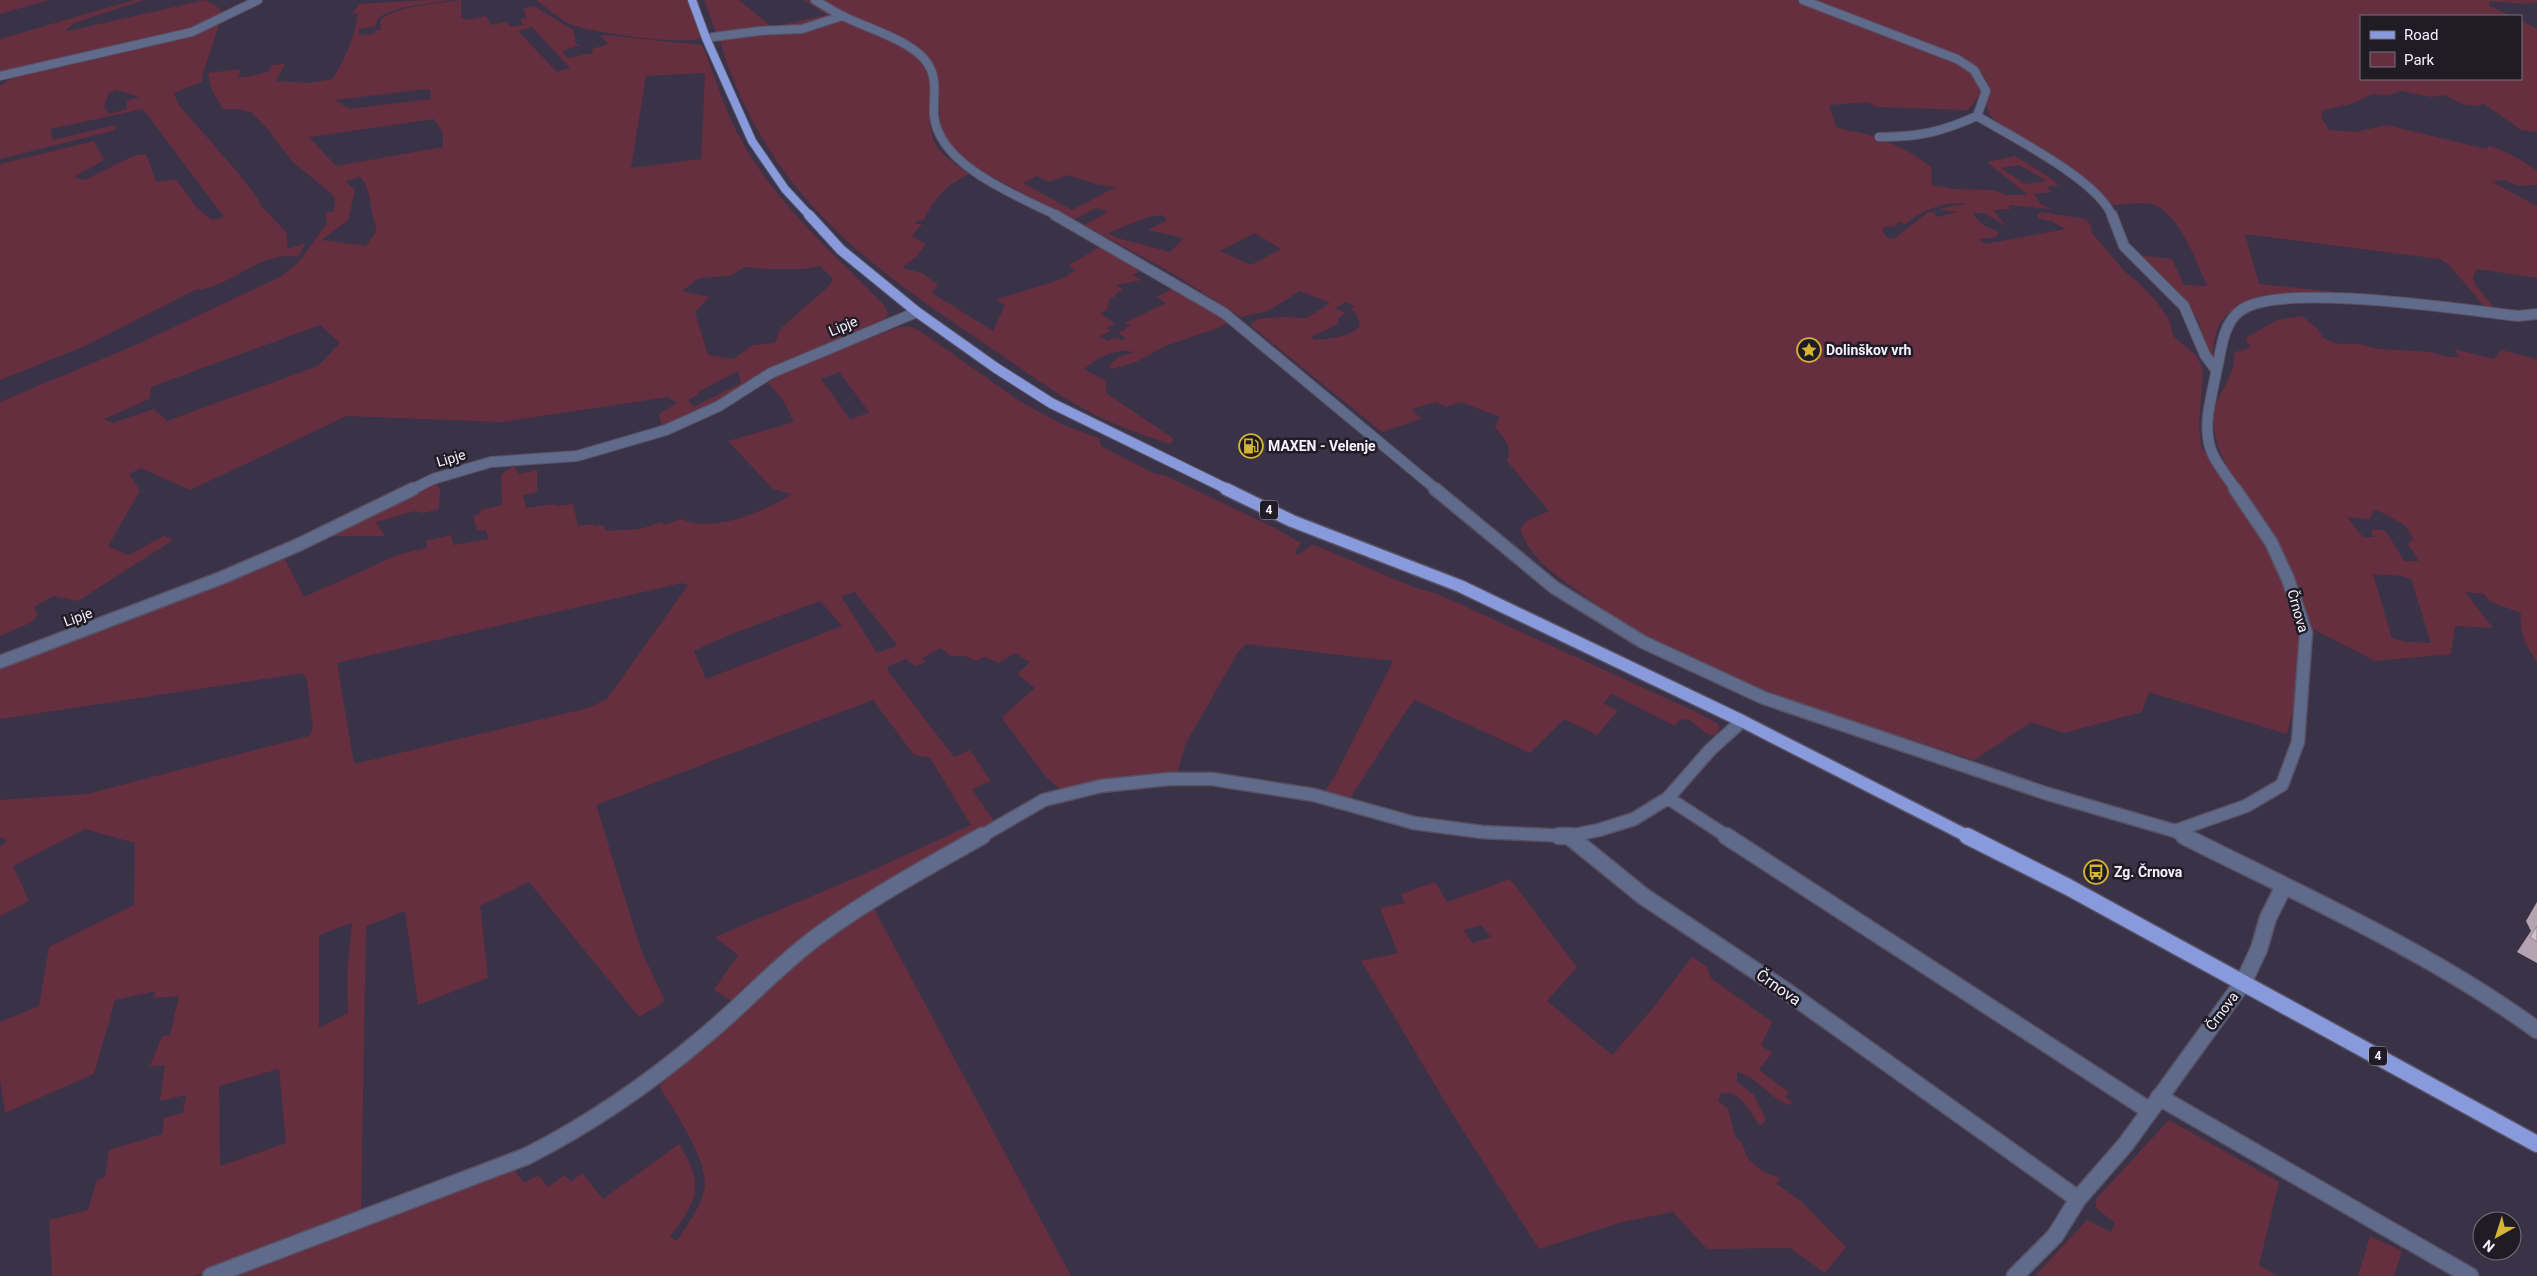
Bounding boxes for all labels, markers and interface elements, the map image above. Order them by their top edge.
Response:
legend [2360,15,2522,80]
text: Road [2404,26,2438,44]
text: Park [2404,51,2435,69]
street label: Lipje [826,313,860,339]
place icon: Dolinškov vrh [1796,337,1822,363]
place label: Dolinškov vrh [1826,342,1912,358]
fuel station icon: MAXEN - Velenje [1238,433,1264,459]
place label: MAXEN - Velenje [1268,438,1376,454]
street label: Lipje [435,446,467,470]
road number: 4 [1260,500,1278,520]
street label: Črnova [2284,587,2313,634]
street label: Lipje [61,604,95,630]
bus stop icon: Zg. Črnova [2083,859,2109,885]
place label: Zg. Črnova [2114,863,2183,880]
street label: Črnova [1753,964,1805,1010]
street label: Črnova [2202,988,2242,1033]
road number: 4 [2369,1046,2387,1066]
north arrow [2472,1211,2522,1261]
text: N [2480,1237,2498,1255]

